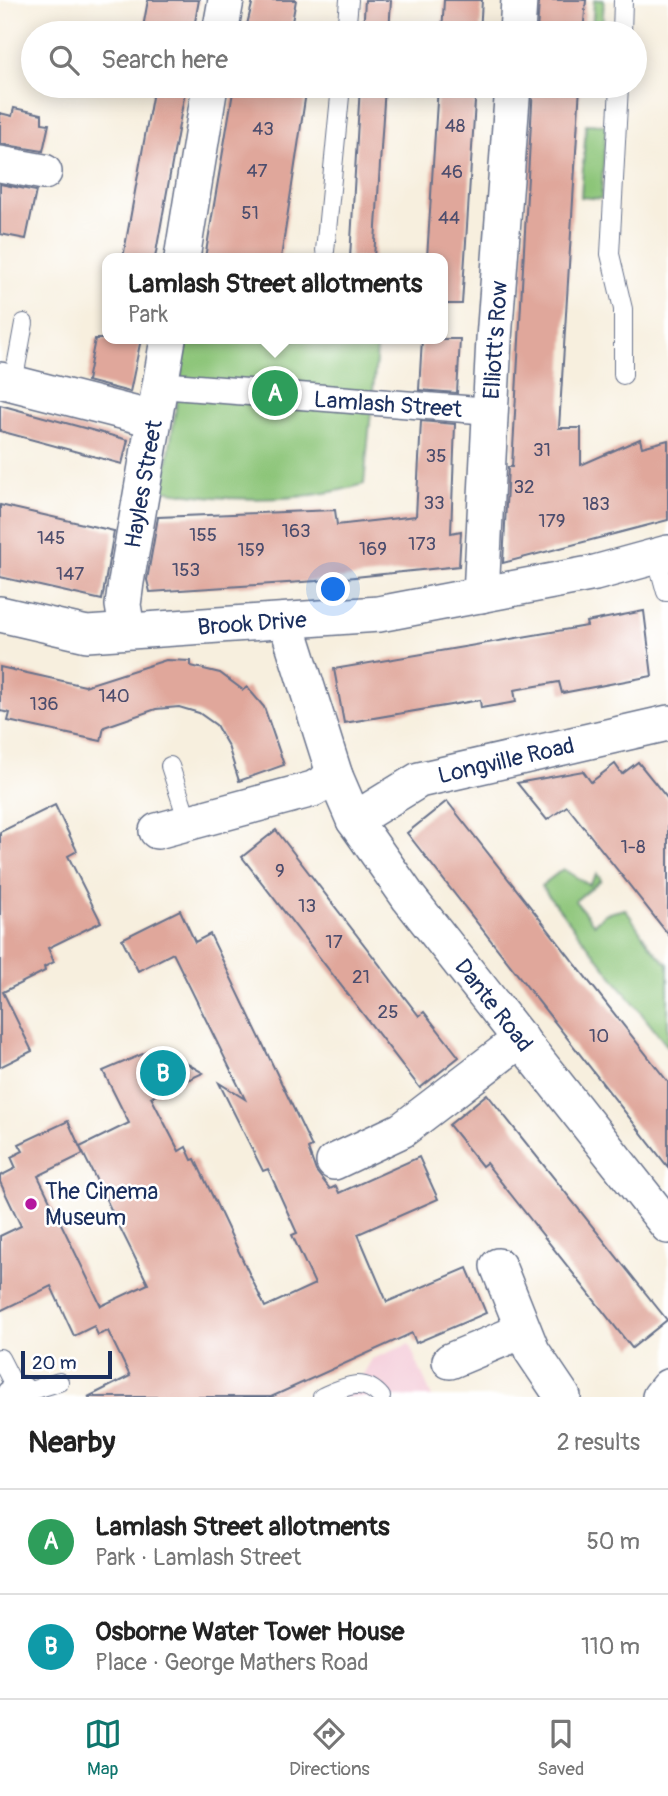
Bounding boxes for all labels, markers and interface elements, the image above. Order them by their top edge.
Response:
search box [21,21,647,98]
icon: search [45,41,83,79]
text: Search here [101,44,228,76]
house number: 48 [445,114,465,138]
house number: 43 [252,117,274,141]
house number: 47 [246,159,268,183]
house number: 46 [441,160,463,184]
house number: 51 [241,201,259,225]
house number: 44 [438,206,460,230]
popup [102,253,448,344]
text: Lamlash Street allotments [128,268,422,300]
street label: Elliott's Row [477,279,514,400]
text: Park [128,300,168,329]
pin: A [252,367,298,419]
street label: Lamlash Street [313,385,464,424]
street label: Hayles Street [118,417,169,550]
house number: 31 [533,438,551,462]
house number: 35 [426,444,446,468]
house number: 32 [513,475,535,499]
house number: 33 [423,491,445,515]
house number: 183 [582,492,610,516]
house number: 179 [538,509,566,533]
house number: 163 [281,519,311,543]
house number: 155 [189,523,217,547]
house number: 145 [37,526,65,550]
house number: 173 [408,532,436,556]
house number: 169 [359,537,387,561]
house number: 159 [237,538,265,562]
house number: 153 [172,558,200,582]
house number: 147 [56,562,84,586]
your location [316,572,350,606]
street label: Brook Drive [197,605,308,642]
house number: 140 [98,684,130,708]
house number: 136 [29,692,59,716]
street label: Longville Road [435,731,577,790]
house number: 1-8 [620,835,646,859]
house number: 9 [275,859,285,883]
house number: 13 [298,894,316,918]
house number: 17 [325,930,343,954]
street label: Dante Road [448,953,539,1058]
house number: 21 [352,965,370,989]
house number: 25 [378,1000,398,1024]
house number: 10 [589,1024,609,1048]
pin: B [140,1047,186,1099]
place label: The Cinema Museum [45,1177,158,1232]
marker: The Cinema Museum [23,1196,39,1212]
scale bar [21,1348,112,1380]
text: 20 m [32,1351,77,1375]
text: Nearby [28,1424,115,1461]
text: 2 results [557,1428,640,1457]
text: Lamlash Street allotments [95,1511,390,1543]
text: A [44,1527,58,1556]
text: 50 m [586,1527,640,1556]
text: Park · Lamlash Street [95,1543,301,1572]
text: Osborne Water Tower House [95,1616,404,1648]
text: B [44,1632,58,1661]
text: 110 m [581,1632,640,1661]
text: Place · George Mathers Road [95,1648,368,1677]
tab: Map [84,1715,122,1781]
tab: Directions [289,1715,370,1781]
tab: Saved [537,1715,584,1781]

